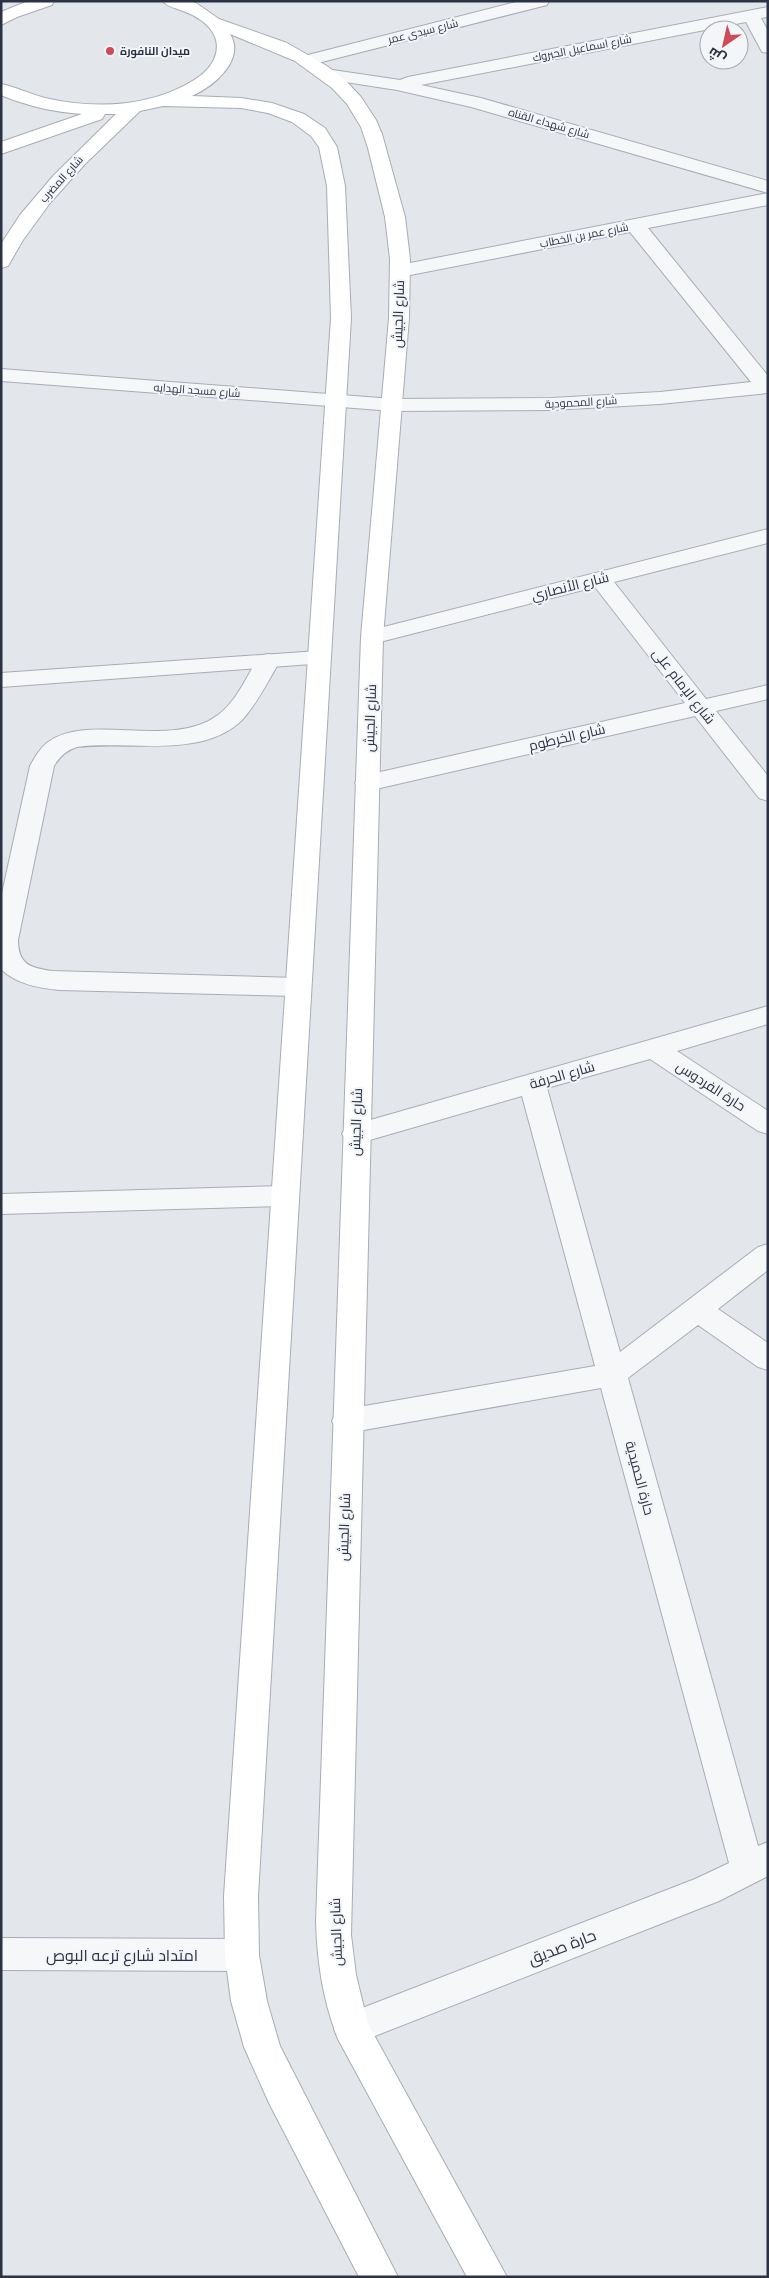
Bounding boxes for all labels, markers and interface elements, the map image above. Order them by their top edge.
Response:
street label: شارع سيدى عمر [386,16,460,48]
north arrow [699,20,749,70]
street label: شارع اسماعيل الحبروك [531,33,633,65]
text: ش [705,43,729,67]
marker: ميدان النافورة [104,45,116,57]
place label: ميدان النافورة [120,45,190,59]
street label: شارع شهداء القناه [507,106,591,142]
street label: شارع المضرب [37,153,86,206]
street label: شارع عمر بن الخطاب [539,221,630,251]
street label: شارع الجيش [389,280,408,348]
street label: شارع مسجد الهدايه [153,381,241,401]
street label: شارع المحمودية [545,394,618,412]
street label: شارع الأنصاري [530,569,611,607]
street label: شارع الإمام على [648,645,719,728]
street label: شارع الجيش [361,684,380,752]
street label: شارع الخرطوم [527,720,607,756]
street label: شارع الحرفة [527,1058,597,1093]
street label: حارة الفردوس [673,1058,749,1114]
street label: شارع الجيش [347,1088,366,1156]
street label: حارة الحميدية [622,1439,658,1517]
street label: شارع الجيش [335,1493,354,1561]
street label: شارع الجيش [327,1898,346,1966]
street label: حارة صديق [525,1925,599,1970]
street label: امتداد شارع ترعه البوص [46,1946,198,1967]

